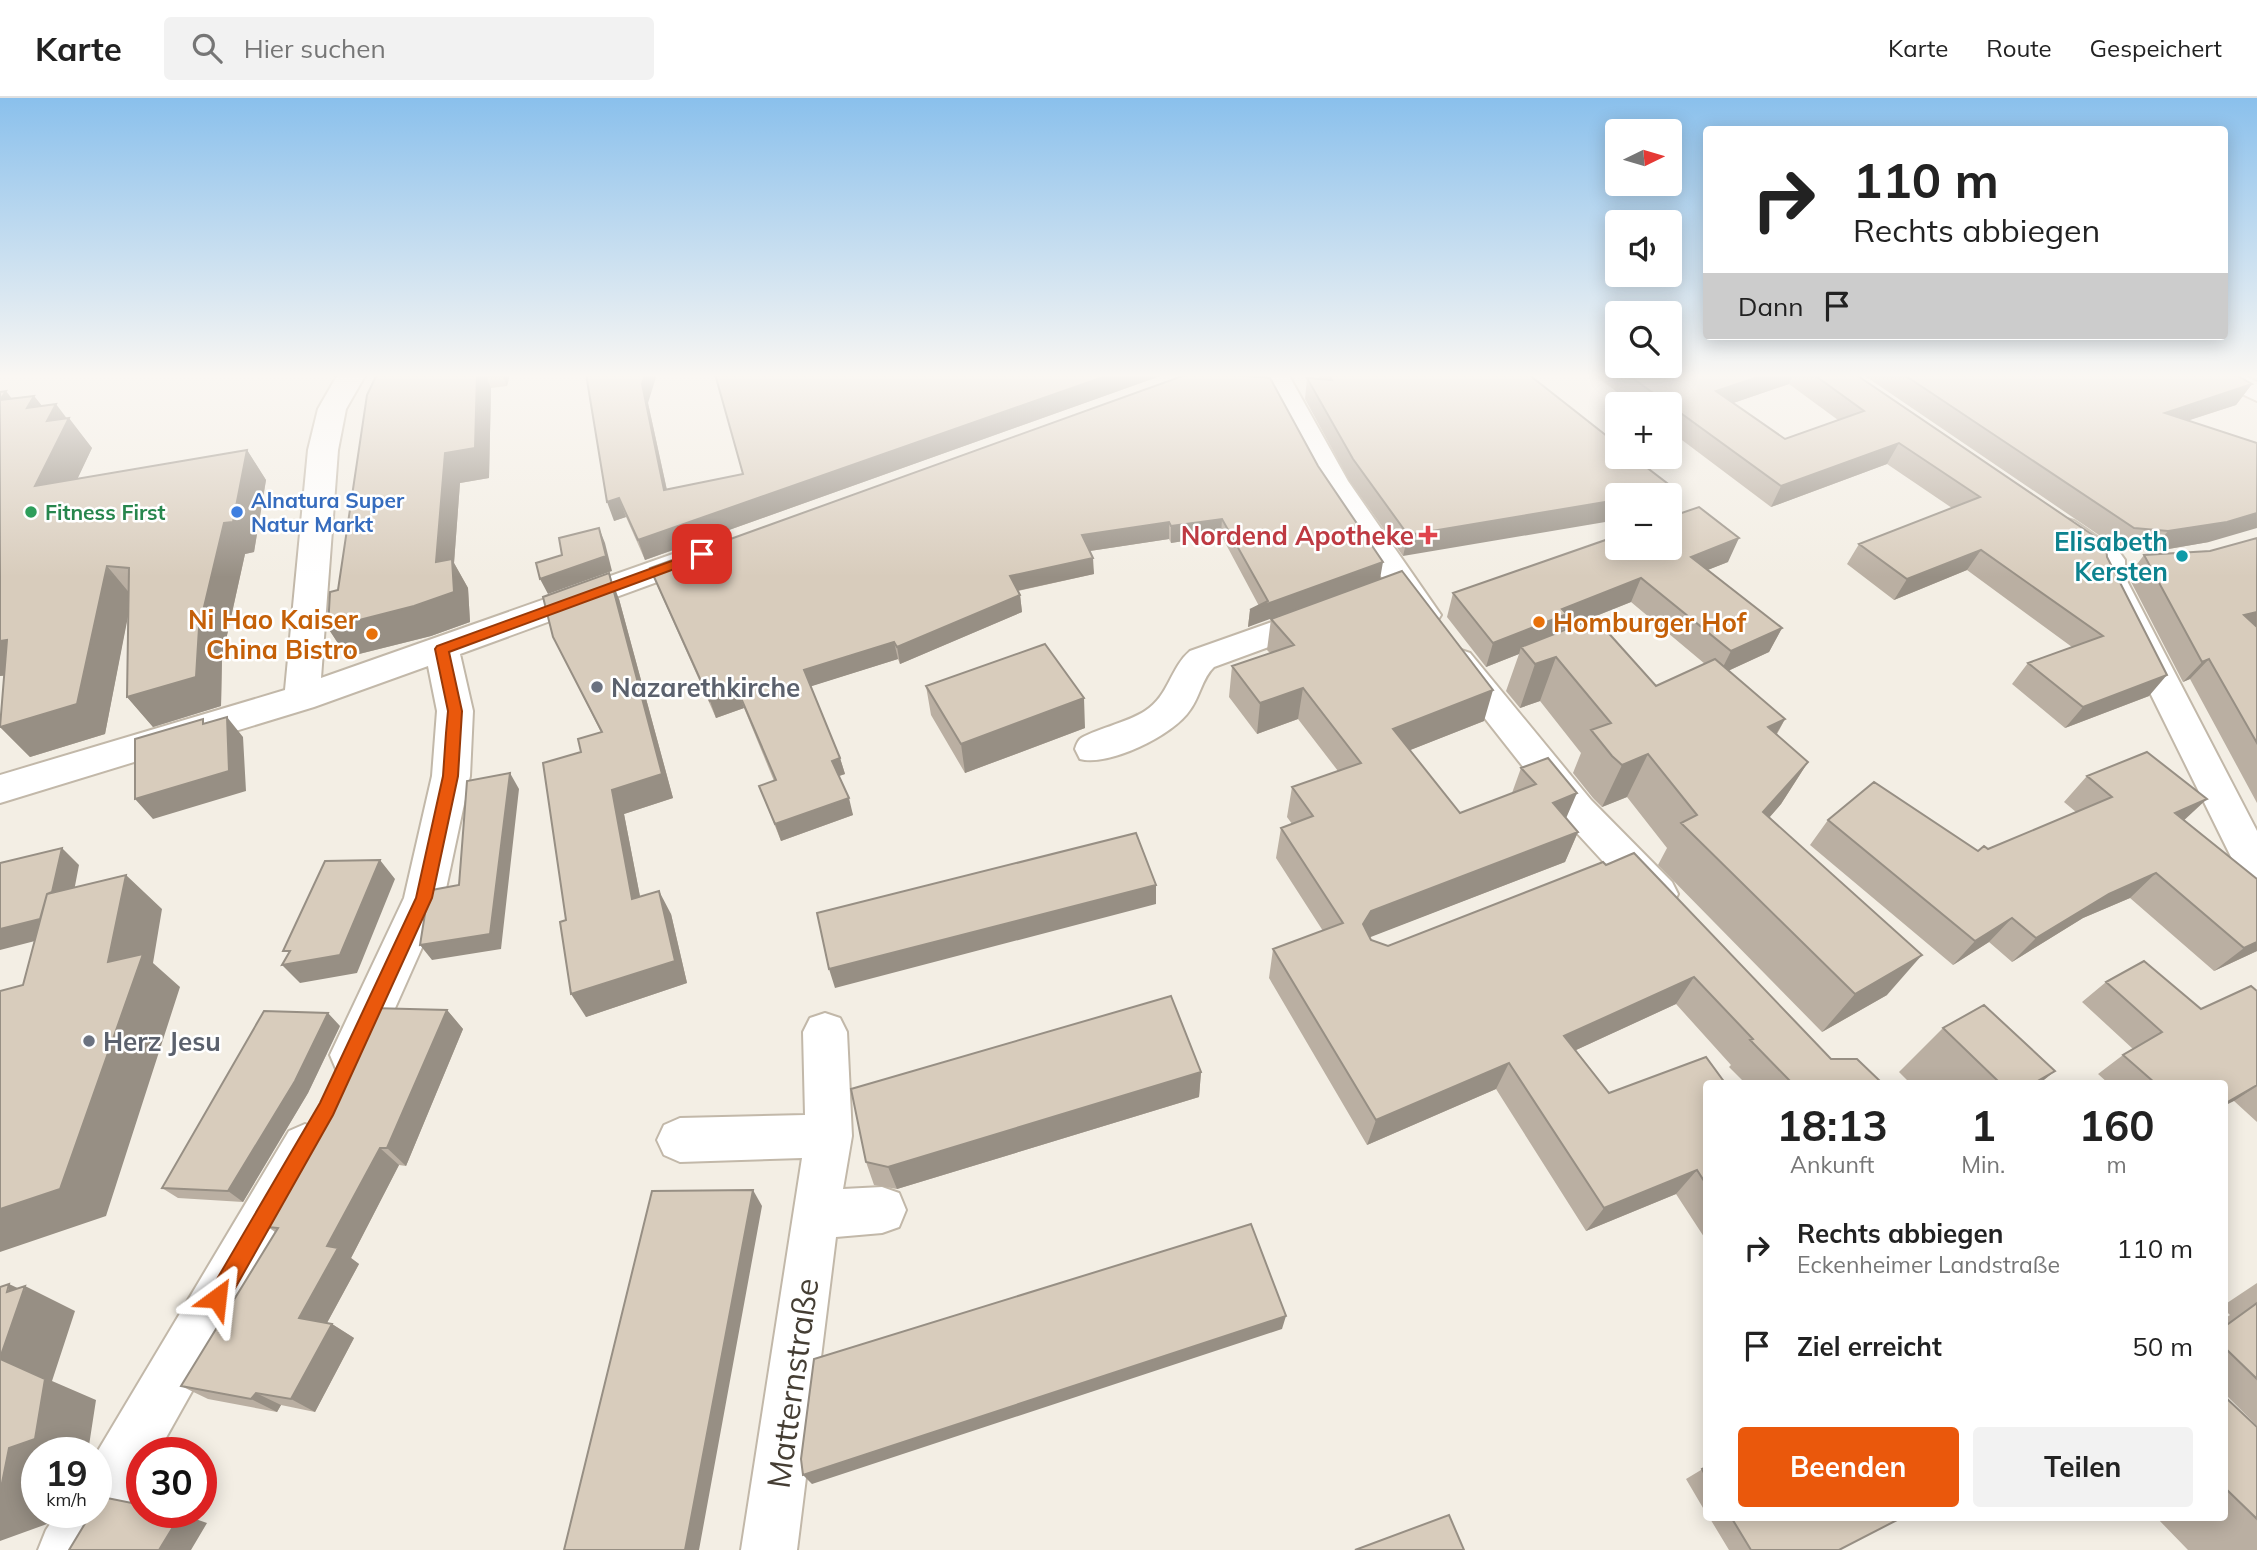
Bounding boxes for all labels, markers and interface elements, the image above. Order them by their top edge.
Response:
search box [164,17,654,80]
text: Karte [35,28,122,69]
icon: search [188,29,226,67]
text: Hier suchen [244,32,386,65]
text: Karte [1888,33,1948,63]
text: Route [1986,33,2052,63]
text: Gespeichert [2090,33,2222,63]
north arrow [1605,119,1682,196]
map controls [1605,119,1682,560]
text: 110 m [1853,149,1999,210]
icon: right [1738,154,1829,245]
button: sound [1605,210,1682,287]
text: Rechts abbiegen [1853,210,2100,250]
icon: arrive [1818,287,1856,325]
text: Dann [1738,290,1804,323]
button: search [1605,301,1682,378]
button: + [1605,392,1682,469]
button: − [1605,483,1682,560]
place label: Alnatura Super Natur Markt [251,487,405,537]
place label: Fitness First [45,499,165,525]
marker: Fitness First [23,504,39,520]
marker: Alnatura Super Natur Markt [229,504,245,520]
place label: Nordend Apotheke [1181,519,1414,552]
pin [672,524,732,584]
place label: Elisabeth Kersten [2054,525,2168,588]
marker: Nordend Apotheke [1420,527,1436,543]
icon: arrive [683,535,721,573]
marker: Elisabeth Kersten [2174,548,2190,564]
place label: Ni Hao Kaiser China Bistro [188,603,359,666]
place label: Homburger Hof [1553,606,1747,639]
marker: Homburger Hof [1531,614,1547,630]
marker: Ni Hao Kaiser China Bistro [364,626,380,642]
place label: Nazarethkirche [611,671,800,704]
marker: Nazarethkirche [589,679,605,695]
place label: Herz Jesu [103,1025,221,1058]
marker: Herz Jesu [81,1033,97,1049]
text: 18:13 [1777,1099,1888,1152]
text: 1 [1971,1099,1996,1152]
text: 160 [2079,1099,2154,1152]
text: Ankunft [1790,1150,1874,1179]
text: Min. [1961,1150,2005,1179]
text: m [2107,1150,2127,1179]
text: Rechts abbiegen [1797,1217,2003,1250]
icon: right [1738,1229,1776,1267]
text: 110 m [2117,1232,2193,1265]
text: Eckenheimer Landstraße [1797,1250,2060,1279]
position arrow [180,1261,254,1335]
street label: Matternstraße [757,1275,827,1491]
icon: arrive [1738,1327,1776,1365]
text: Ziel erreicht [1797,1330,1942,1363]
text: 50 m [2132,1330,2193,1363]
button: Beenden [1738,1427,1959,1507]
button: Teilen [1973,1427,2193,1507]
speed limit sign: 30 [126,1437,217,1528]
text: 19 [45,1451,88,1495]
text: km/h [46,1488,87,1511]

